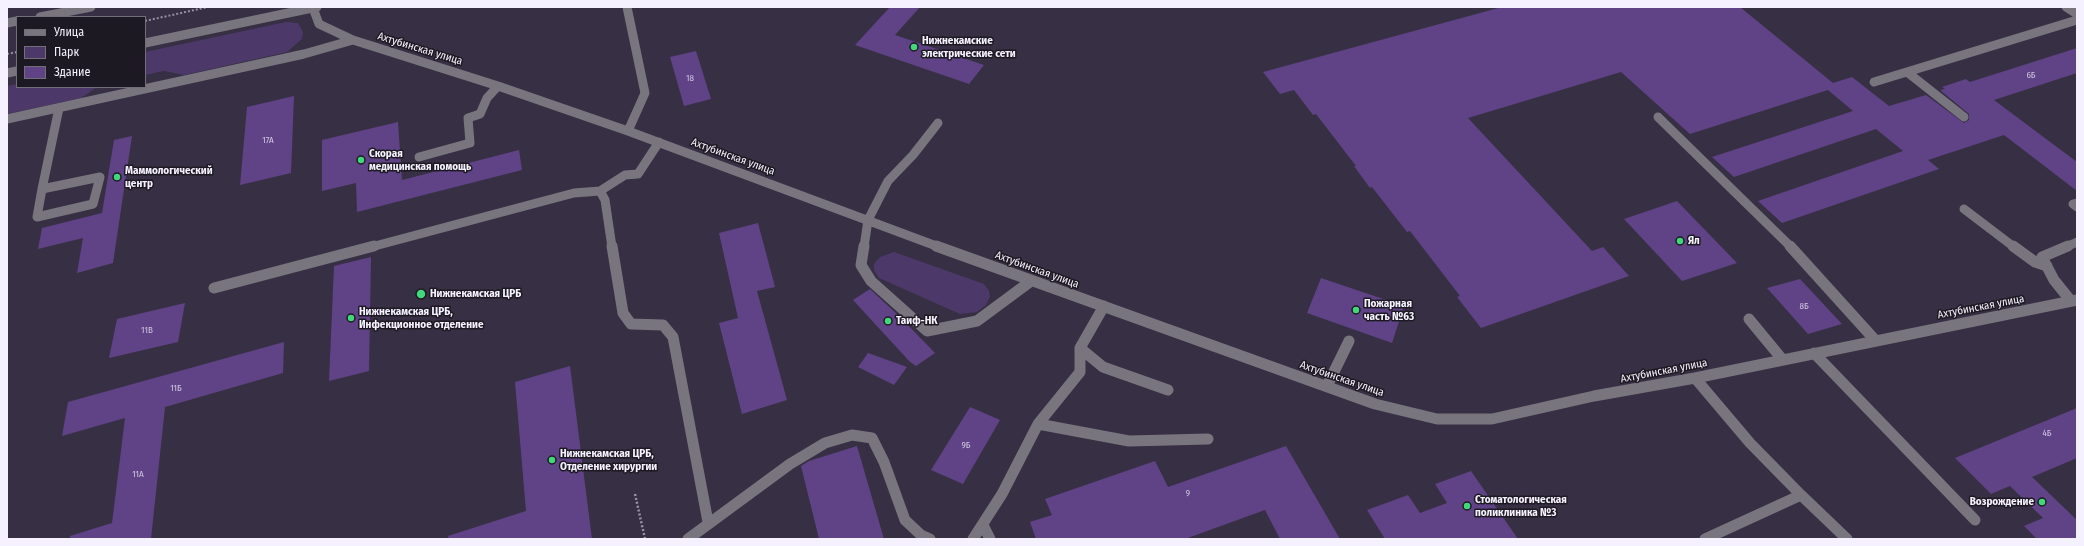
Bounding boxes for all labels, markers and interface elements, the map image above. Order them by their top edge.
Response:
legend [16,16,146,88]
text: Улица [54,25,84,39]
street label: Ахтубинская улица [376,30,464,68]
place label: Нижнекамские электрические сети [922,34,1016,60]
marker: Нижнекамские электрические сети [909,42,919,52]
text: Парк [54,45,79,59]
text: Здание [54,65,90,79]
house number: 6Б [2026,70,2036,80]
house number: 18 [686,73,694,83]
house number: 17А [262,135,274,145]
street label: Ахтубинская улица [689,136,777,178]
place label: Скорая медицинская помощь [369,147,471,173]
marker: Скорая медицинская помощь [356,155,366,165]
place label: Маммологический центр [125,164,213,190]
marker: Маммологический центр [112,172,122,182]
place label: Ял [1688,234,1700,248]
marker: Ял [1675,236,1685,246]
street label: Ахтубинская улица [993,249,1081,291]
place label: Нижнекамская ЦРБ [430,287,521,301]
marker: Нижнекамская ЦРБ [415,288,427,300]
street label: Ахтубинская улица [1936,292,2026,322]
place label: Пожарная часть №63 [1364,297,1414,323]
house number: 8Б [1799,301,1809,311]
place label: Нижнекамская ЦРБ, Инфекционное отделение [359,305,483,331]
marker: Пожарная часть №63 [1351,305,1361,315]
marker: Нижнекамская ЦРБ, Инфекционное отделение [346,313,356,323]
place label: Таиф-НК [896,314,938,328]
marker: Таиф-НК [883,316,893,326]
house number: 11В [141,325,153,335]
street label: Ахтубинская улица [1619,356,1709,386]
street label: Ахтубинская улица [1298,358,1386,400]
house number: 11Б [170,383,182,393]
house number: 4Б [2042,428,2052,438]
house number: 9Б [961,440,971,450]
place label: Нижнекамская ЦРБ, Отделение хирургии [560,447,657,473]
marker: Нижнекамская ЦРБ, Отделение хирургии [547,455,557,465]
house number: 11А [132,469,144,479]
house number: 9 [1186,488,1190,498]
place label: Стоматологическая поликлиника №3 [1475,493,1567,519]
place label: Возрождение [1970,495,2034,509]
marker: Возрождение [2037,497,2047,507]
marker: Стоматологическая поликлиника №3 [1462,501,1472,511]

